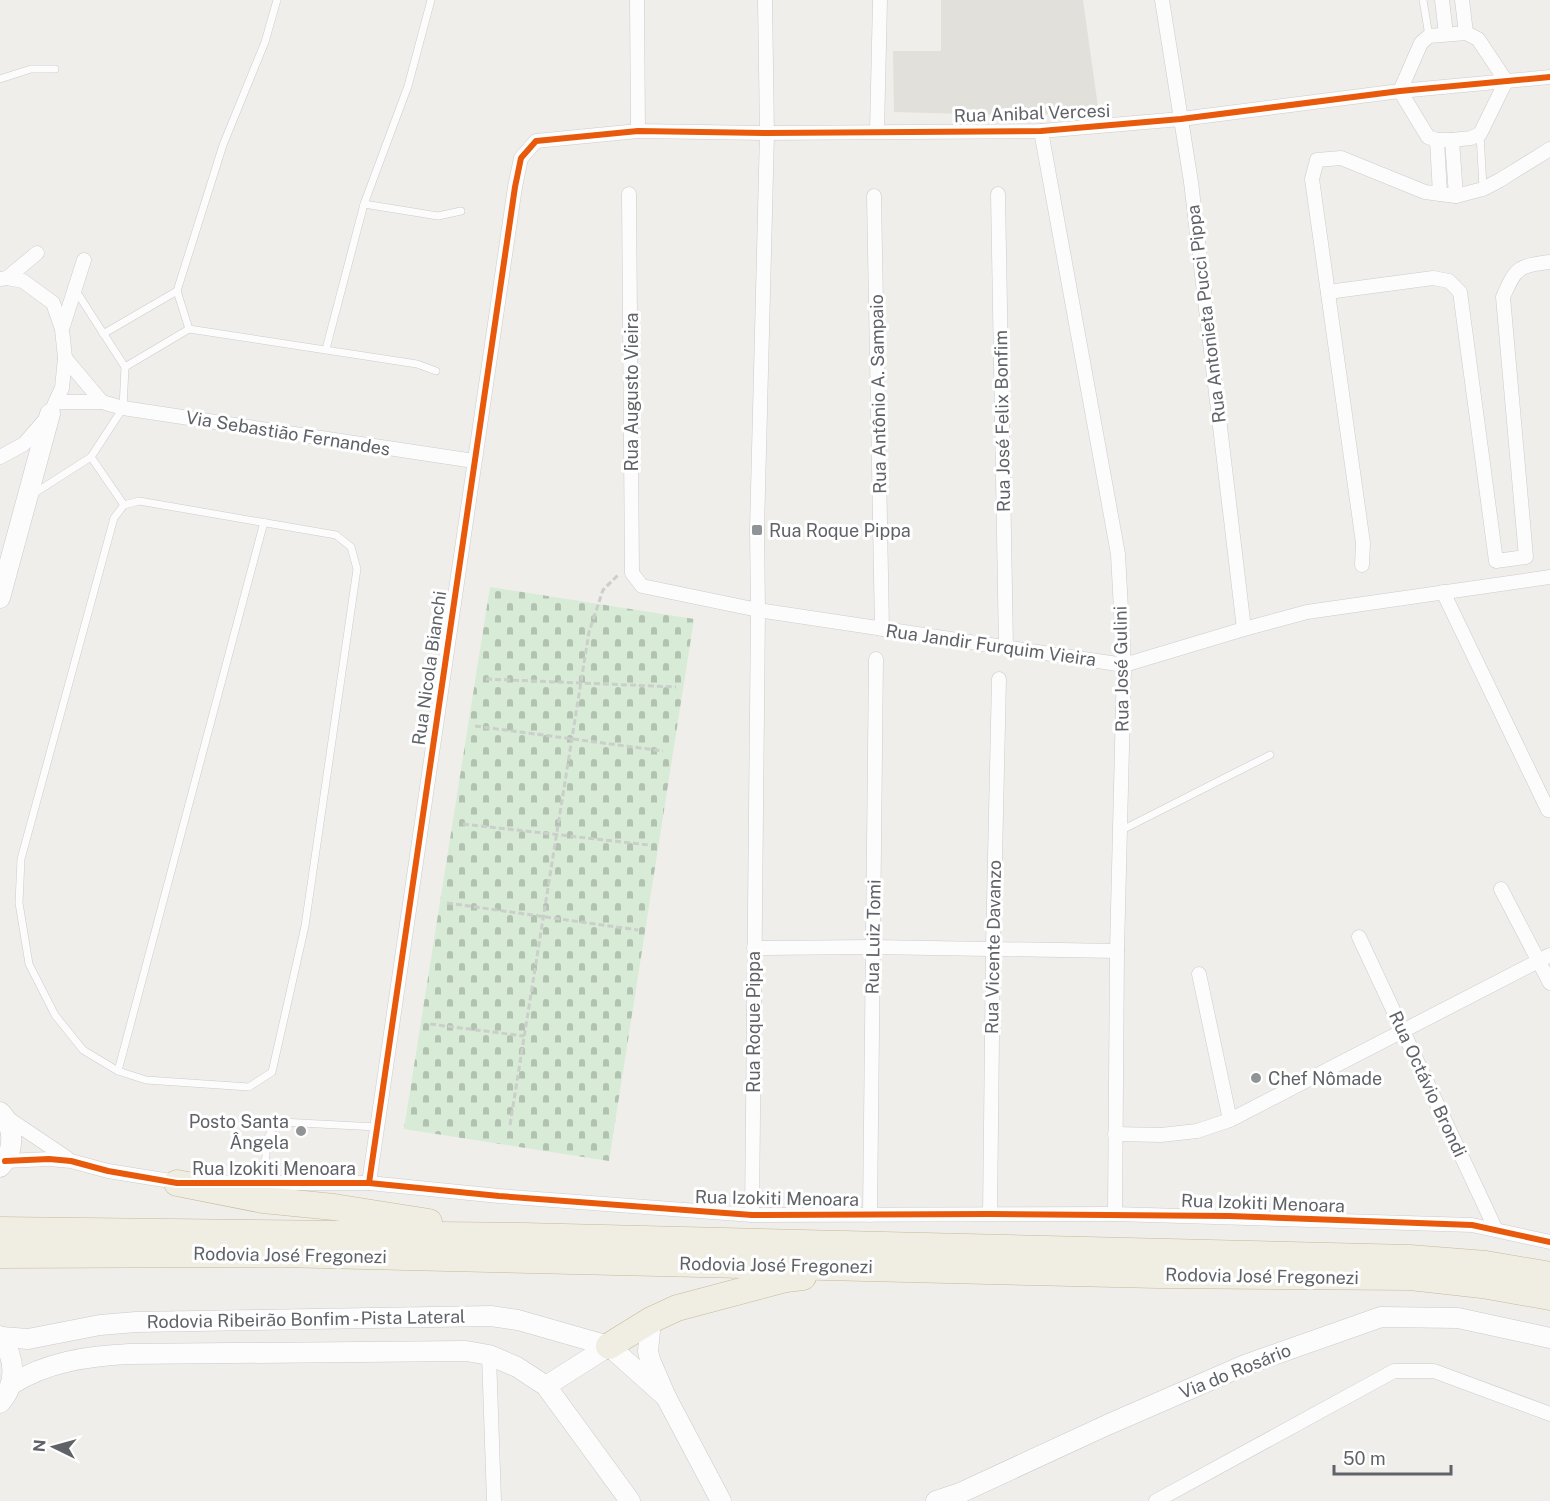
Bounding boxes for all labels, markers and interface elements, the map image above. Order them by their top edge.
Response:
street label: Rua Anibal Vercesi [954,100,1110,126]
street label: Rua Antonieta Pucci Pippa [1182,204,1230,424]
street label: Rua Antônio A. Sampaio [866,294,890,494]
street label: Rua Augusto Vieira [621,313,642,471]
street label: Rua José Felix Bonfim [990,330,1014,512]
street label: Via Sebastião Fernandes [184,406,392,460]
place label: Rua Roque Pippa [769,520,911,541]
marker: Rua Roque Pippa [750,523,764,537]
street label: Rua Nicola Bianchi [408,589,450,747]
street label: Rua José Gulini [1109,606,1133,732]
street label: Rua Jandir Furquim Vieira [884,620,1098,670]
street label: Rua Vicente Davanzo [981,860,1005,1034]
street label: Rua Luiz Tomi [861,879,885,995]
street label: Rua Roque Pippa [743,951,764,1093]
street label: Rua Octávio Brondi [1385,1008,1471,1160]
place label: Chef Nômade [1268,1068,1382,1089]
marker: Chef Nômade [1249,1071,1263,1085]
place label: Posto Santa Ângela [189,1111,289,1153]
marker: Posto Santa Ângela [294,1124,308,1138]
street label: Rua Izokiti Menoara [192,1158,356,1179]
street label: Rua Izokiti Menoara [695,1186,859,1210]
street label: Rua Izokiti Menoara [1181,1190,1345,1216]
street label: Rodovia José Fregonezi [193,1243,387,1267]
street label: Rodovia José Fregonezi [679,1253,873,1277]
street label: Rodovia José Fregonezi [1165,1264,1359,1288]
street label: Rodovia Ribeirão Bonfim - Pista Lateral [146,1306,466,1332]
street label: Via do Rosário [1176,1339,1294,1403]
north arrow [24,1417,84,1477]
scale bar [1334,1438,1451,1476]
text: N [30,1439,50,1453]
text: 50 m [1343,1448,1386,1469]

